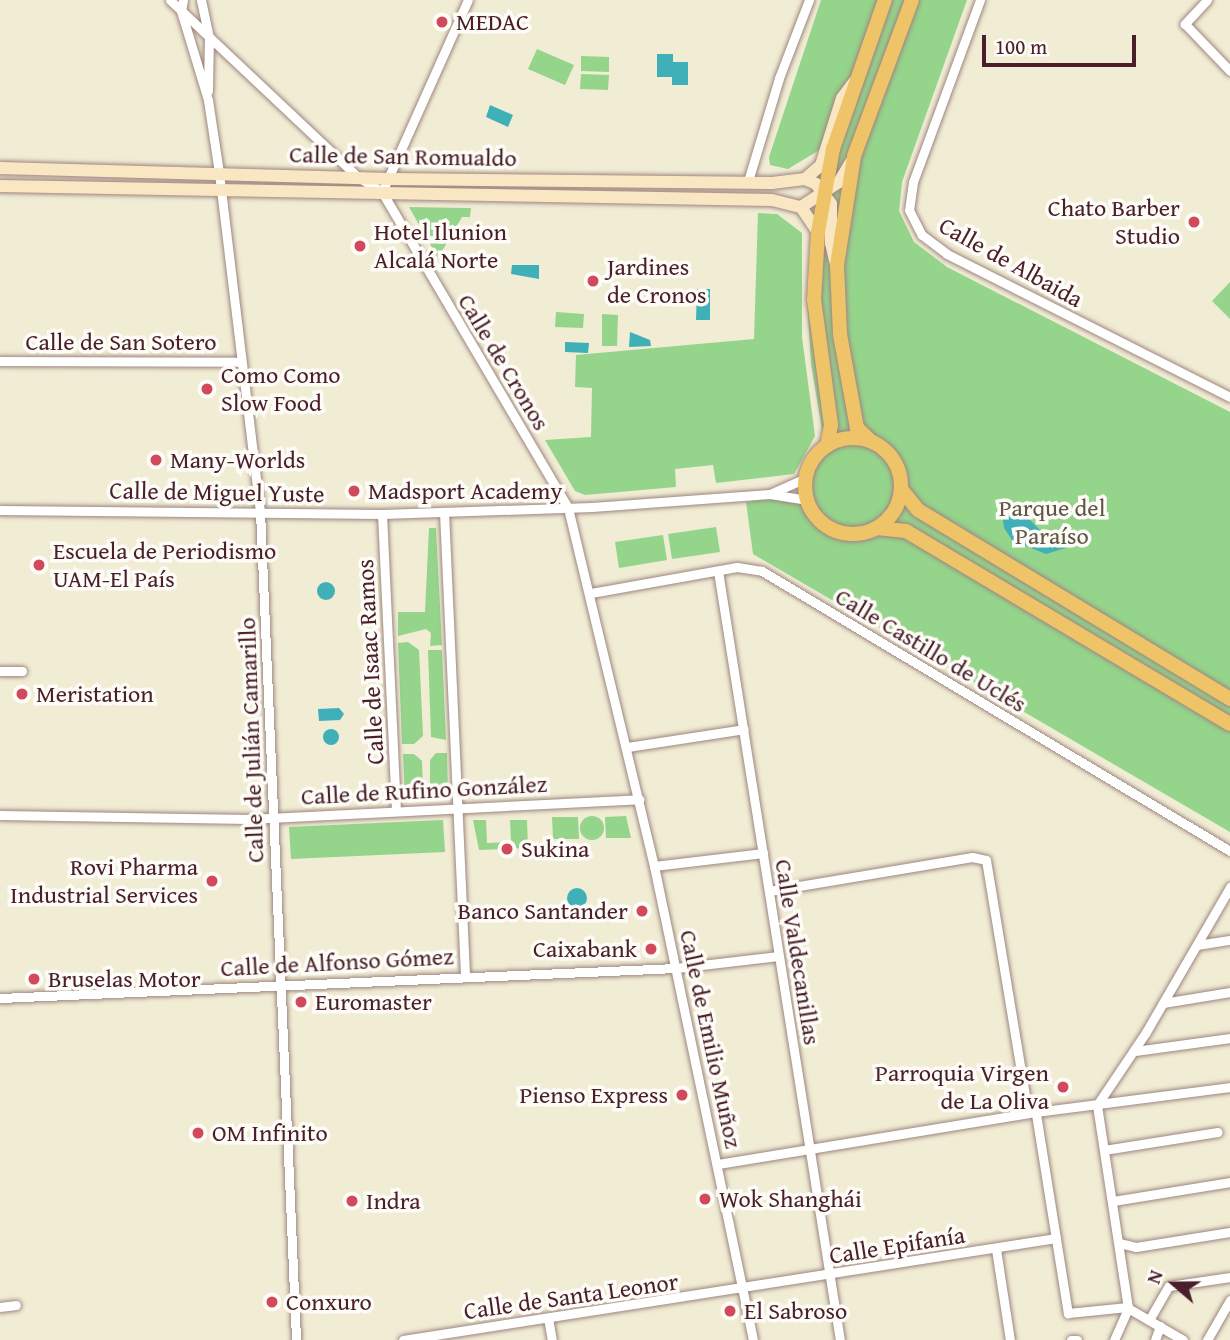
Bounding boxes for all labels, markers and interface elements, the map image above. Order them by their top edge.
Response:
place label: MEDAC [456,8,529,36]
marker: MEDAC [434,14,450,30]
scale bar [985,21,1139,65]
text: 100 m [995,31,1047,62]
street label: Calle de San Romualdo [289,140,517,172]
place label: Chato Barber Studio [1048,194,1180,250]
street label: Calle de Albaida [934,211,1088,313]
marker: Chato Barber Studio [1186,214,1202,230]
place label: Hotel Ilunion Alcalá Norte [374,218,507,274]
marker: Hotel Ilunion Alcalá Norte [352,238,368,254]
place label: Jardines de Cronos [607,253,706,309]
marker: Jardines de Cronos [585,273,601,289]
street label: Calle de Cronos [452,289,556,435]
street label: Calle de San Sotero [25,328,217,356]
place label: Como Como Slow Food [221,361,341,417]
marker: Como Como Slow Food [199,381,215,397]
place label: Many-Worlds [170,446,305,474]
marker: Many-Worlds [148,452,164,468]
street label: Calle de Miguel Yuste [109,476,325,508]
place label: Madsport Academy [368,477,562,505]
marker: Madsport Academy [346,483,362,499]
park label: Parque del Paraíso [999,494,1105,550]
place label: Escuela de Periodismo UAM-El País [53,537,276,593]
marker: Escuela de Periodismo UAM-El País [31,557,47,573]
street label: Calle de Isaac Ramos [350,558,390,766]
street label: Calle Castillo de Uclés [830,582,1032,718]
street label: Calle de Julián Camarillo [232,617,270,863]
place label: Meristation [36,680,154,708]
marker: Meristation [14,686,30,702]
street label: Calle de Rufino González [300,769,548,811]
place label: Sukina [521,835,589,863]
marker: Sukina [499,841,515,857]
place label: Rovi Pharma Industrial Services [10,853,198,909]
street label: Calle Valdecanillas [769,857,827,1047]
marker: Rovi Pharma Industrial Services [204,873,220,889]
place label: Banco Santander [458,897,628,925]
marker: Banco Santander [634,903,650,919]
street label: Calle de Emilio Muñoz [674,927,748,1151]
place label: Caixabank [533,935,637,963]
marker: Caixabank [643,941,659,957]
street label: Calle de Alfonso Gómez [220,942,454,982]
place label: Bruselas Motor [48,965,201,993]
marker: Bruselas Motor [26,971,42,987]
place label: Euromaster [315,988,432,1016]
marker: Euromaster [293,994,309,1010]
place label: Parroquia Virgen de La Oliva [875,1059,1049,1115]
marker: Parroquia Virgen de La Oliva [1055,1079,1071,1095]
place label: Pienso Express [519,1081,668,1109]
marker: Pienso Express [674,1087,690,1103]
place label: OM Infinito [212,1119,328,1147]
marker: OM Infinito [190,1125,206,1141]
place label: Wok Shanghái [719,1185,862,1213]
place label: Indra [366,1187,421,1215]
marker: Wok Shanghái [697,1191,713,1207]
marker: Indra [344,1193,360,1209]
street label: Calle Epifanía [827,1220,967,1270]
north arrow [1139,1249,1209,1319]
text: N [1139,1266,1170,1288]
street label: Calle de Santa Leonor [462,1267,680,1325]
place label: Conxuro [286,1288,372,1316]
marker: Conxuro [264,1294,280,1310]
place label: El Sabroso [744,1297,847,1325]
marker: El Sabroso [722,1303,738,1319]

